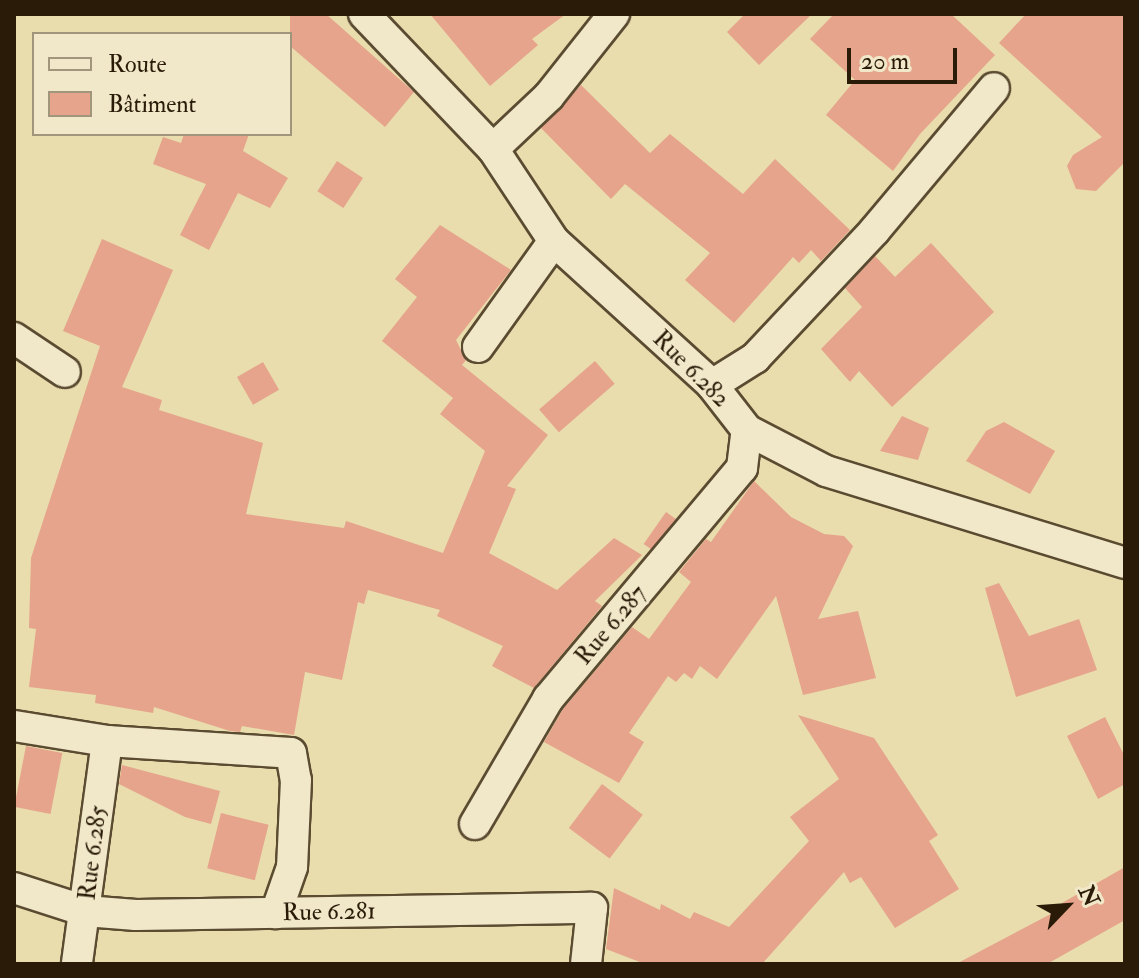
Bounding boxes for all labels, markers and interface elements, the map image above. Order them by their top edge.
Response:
legend [32,32,292,136]
scale bar [851,32,961,82]
text: 20 m [861,46,909,77]
text: Route [108,49,167,80]
text: Bâtiment [108,89,196,120]
street label: Rue 6.282 [647,325,735,413]
street label: Rue 6.287 [569,579,653,671]
street label: Rue 6.285 [73,804,113,902]
north arrow [1027,866,1107,946]
text: N [1072,881,1106,911]
street label: Rue 6.281 [282,897,376,927]

